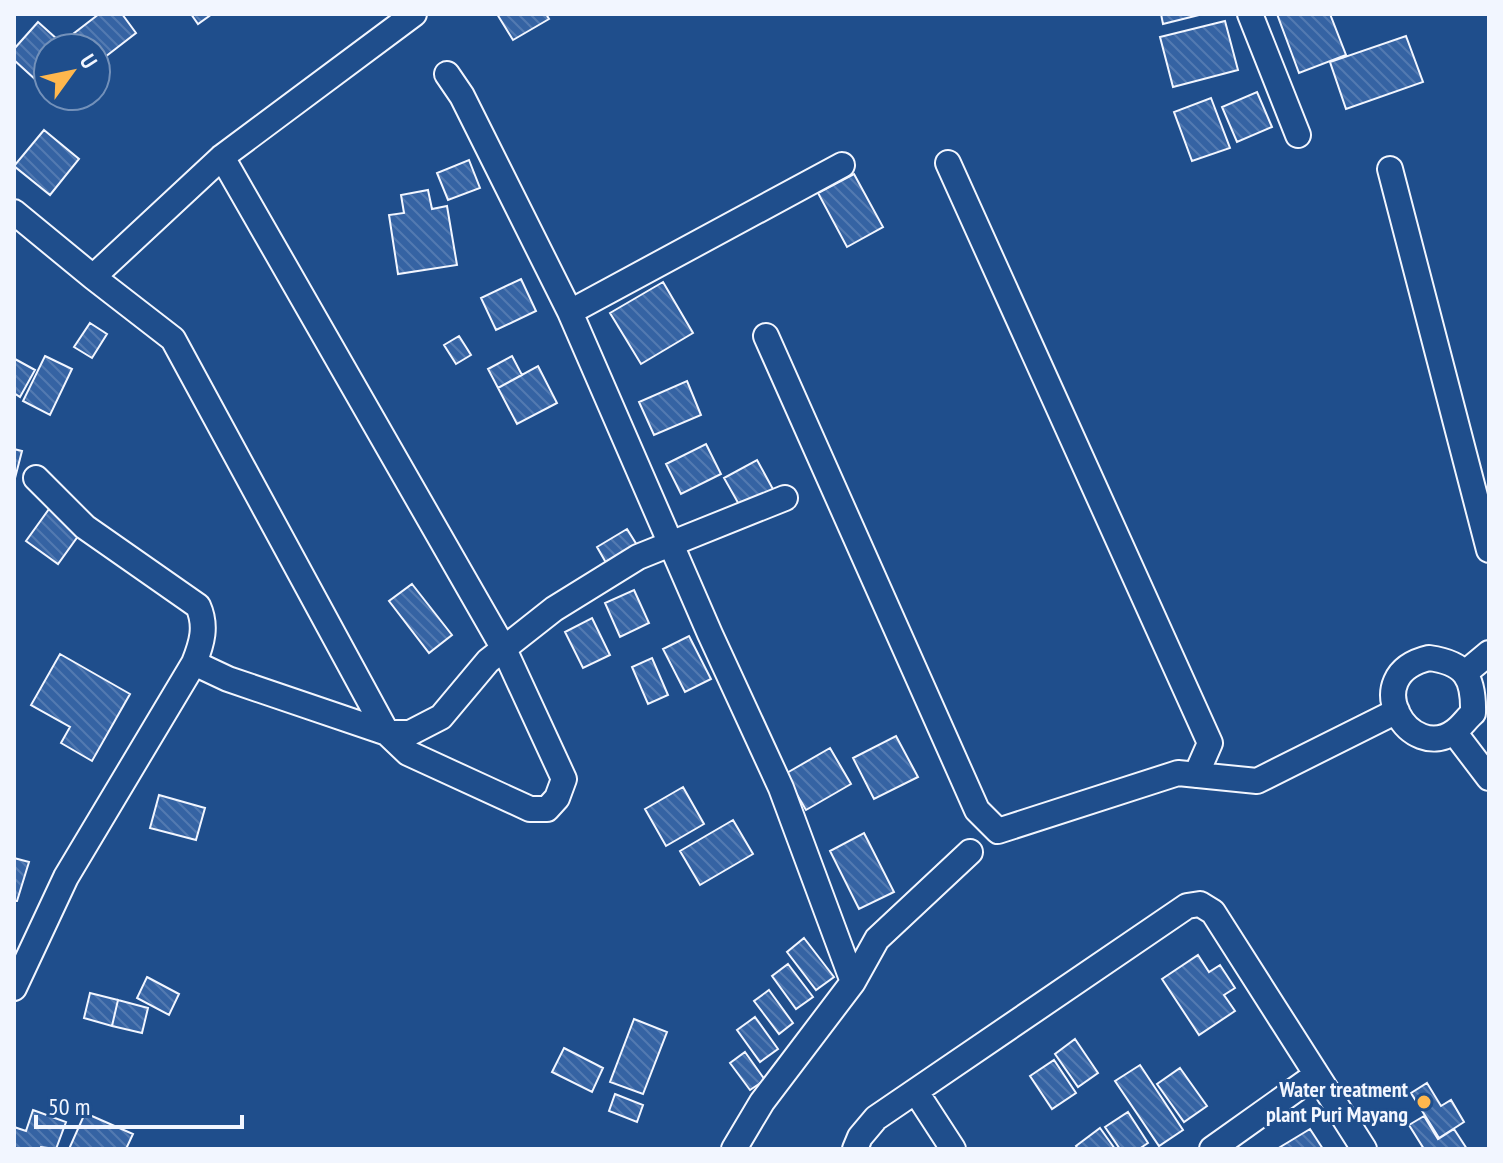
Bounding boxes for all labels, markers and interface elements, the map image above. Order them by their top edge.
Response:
north arrow [32,32,112,112]
text: U [74,49,104,73]
place label: Water treatment plant Puri Mayang [1266,1075,1409,1128]
scale bar [36,1079,242,1129]
text: 50 m [48,1091,90,1122]
marker: Water treatment plant Puri Mayang [1415,1093,1433,1111]

